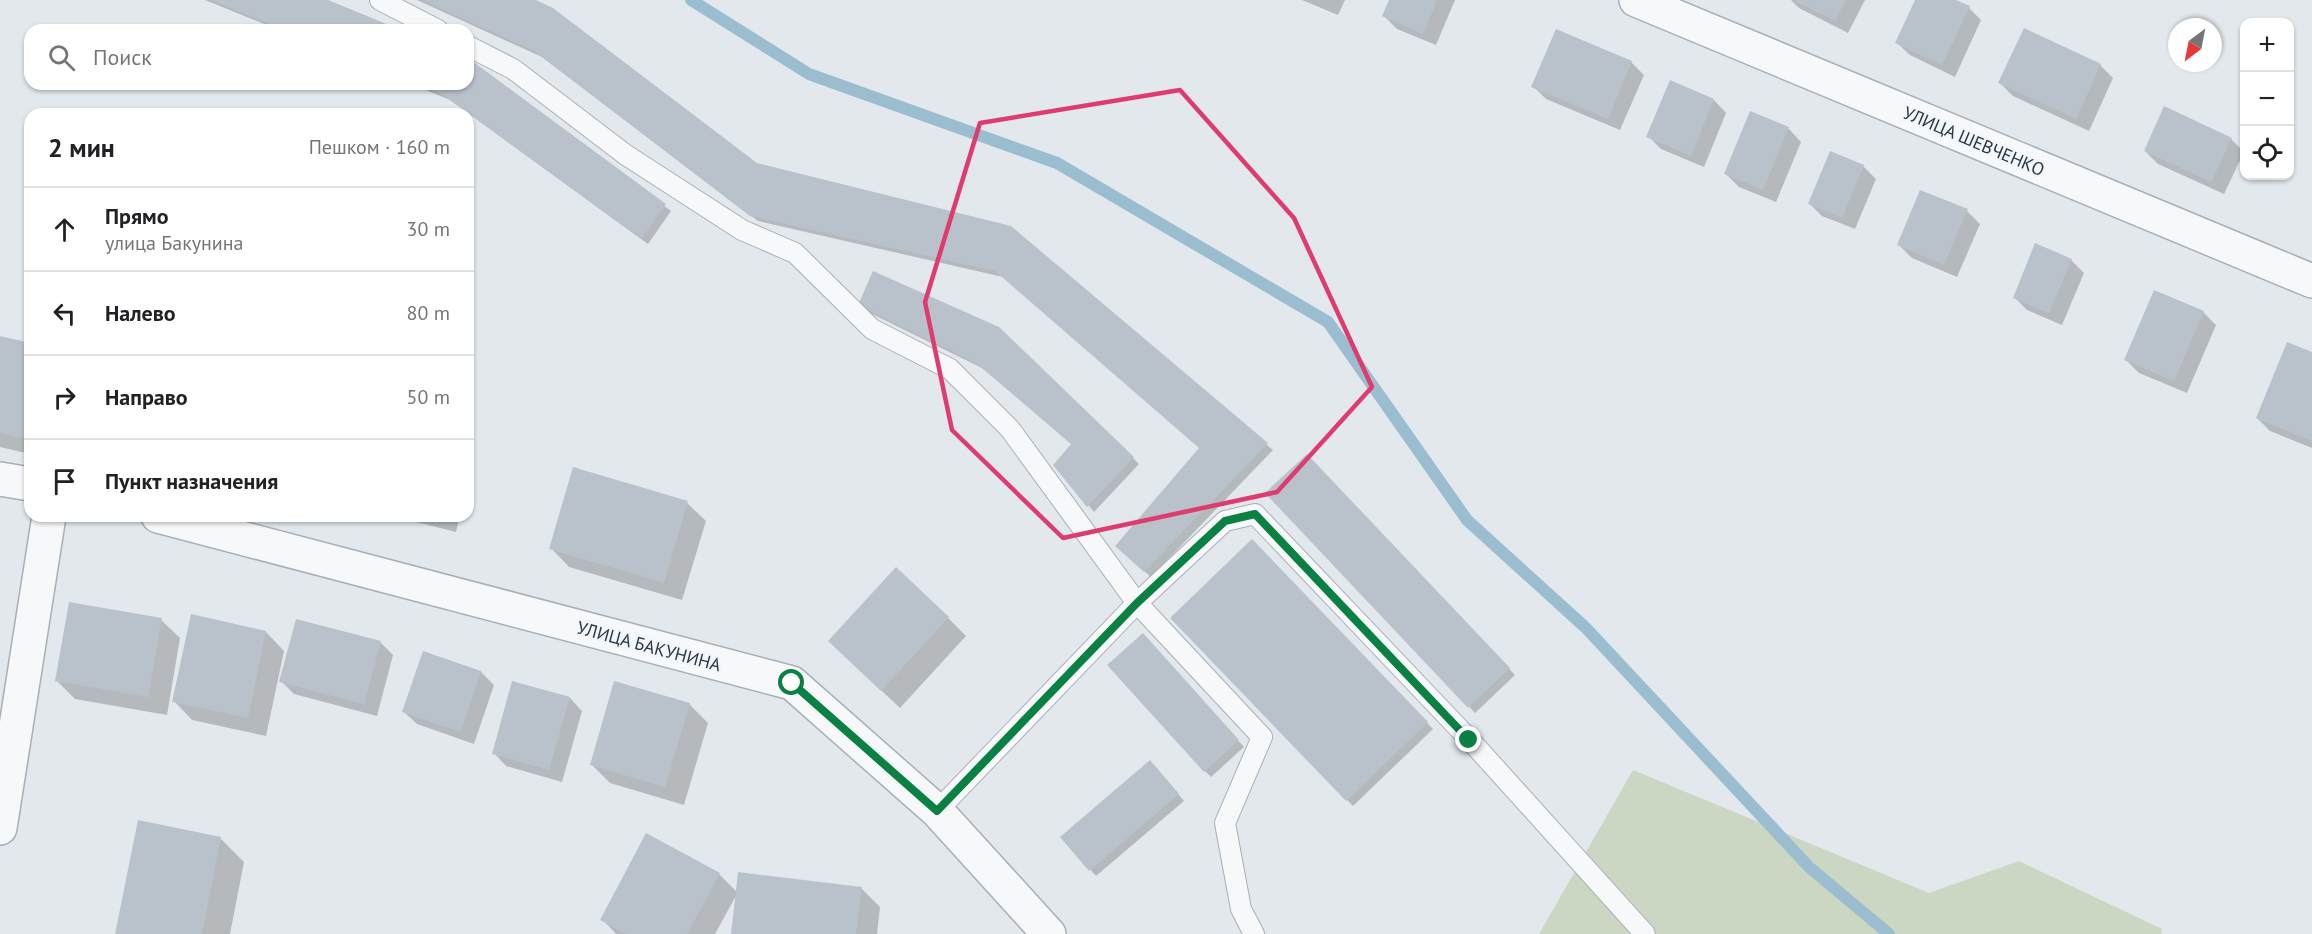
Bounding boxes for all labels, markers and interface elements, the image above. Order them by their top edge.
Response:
north arrow [2168,18,2222,72]
map controls [2240,18,2294,180]
button: + [2240,18,2294,72]
search box [24,24,474,90]
icon: search [45,41,78,74]
text: Поиск [93,43,152,71]
button: − [2240,72,2294,126]
street label: УЛИЦА ШЕВЧЕНКО [1900,101,2048,181]
button: locate [2240,126,2294,180]
text: 2 мин [48,131,115,164]
text: Пешком · 160 m [309,134,450,160]
text: Прямо [105,202,168,230]
icon: ahead [48,213,81,246]
text: 30 m [407,216,450,242]
text: улица Бакунина [105,230,243,256]
icon: left [48,297,81,330]
text: Налево [105,299,176,327]
text: 80 m [407,300,450,326]
icon: right [48,381,81,414]
text: Направо [105,383,188,411]
text: 50 m [407,384,450,410]
icon: arrive [48,465,81,498]
text: Пункт назначения [105,467,278,495]
street label: УЛИЦА БАКУНИНА [574,616,724,676]
route start [778,669,804,695]
route end [1455,726,1481,752]

